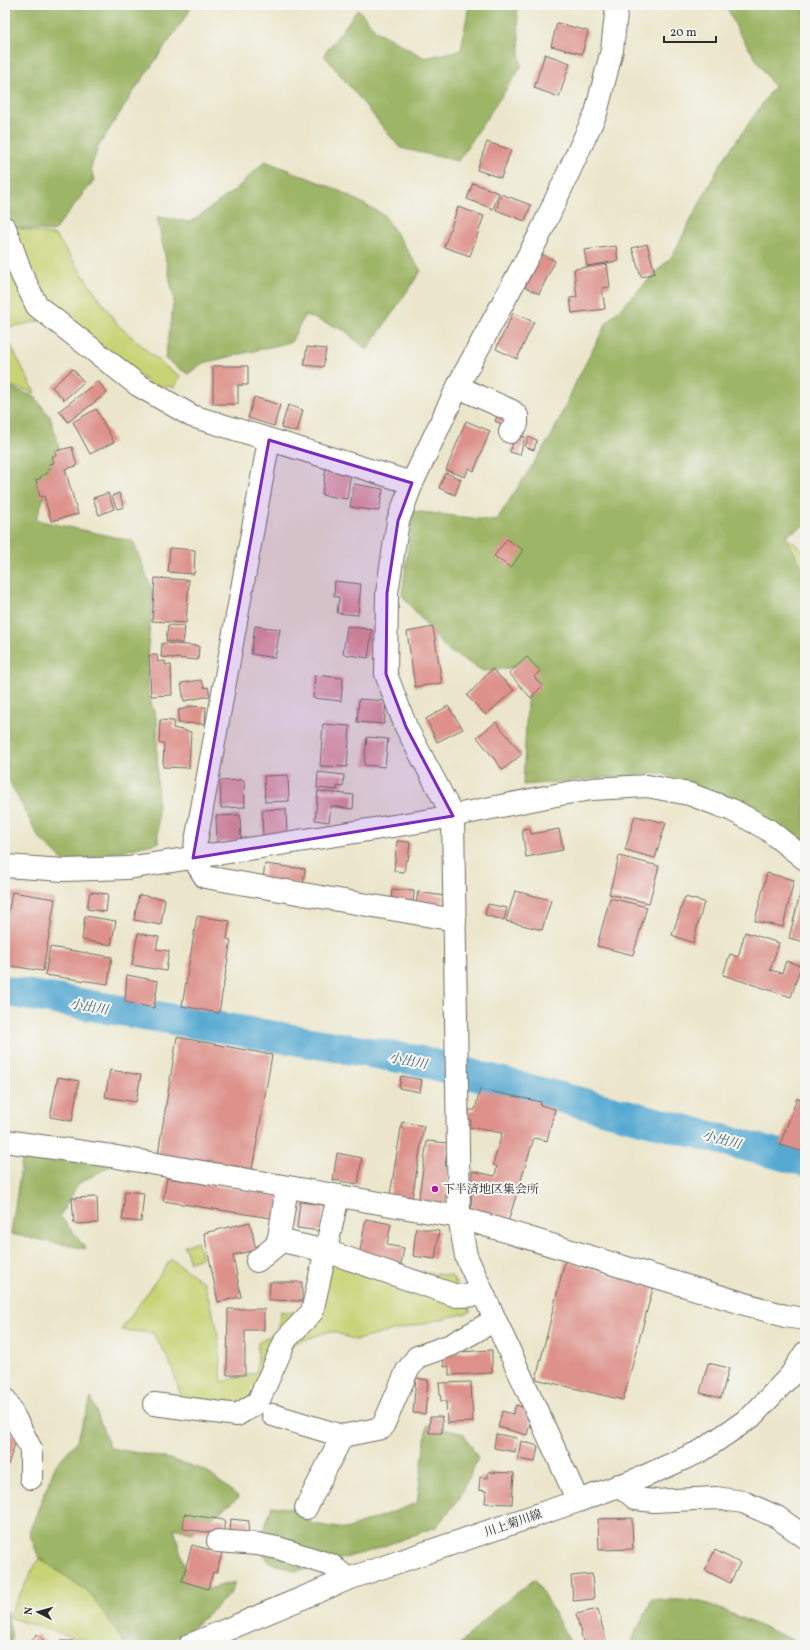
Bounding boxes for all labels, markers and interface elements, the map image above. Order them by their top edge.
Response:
scale bar [664,18,716,44]
text: 20 m [670,25,697,41]
water label: 小出川 [68,996,111,1021]
water label: 小出川 [387,1049,430,1075]
water label: 小出川 [700,1127,745,1155]
place label: 下半済地区集会所 [443,1182,539,1198]
marker: 下半済地区集会所 [430,1184,440,1194]
street label: 川上菊川線 [482,1507,544,1541]
north arrow [18,1592,58,1632]
text: N [22,1606,37,1616]

